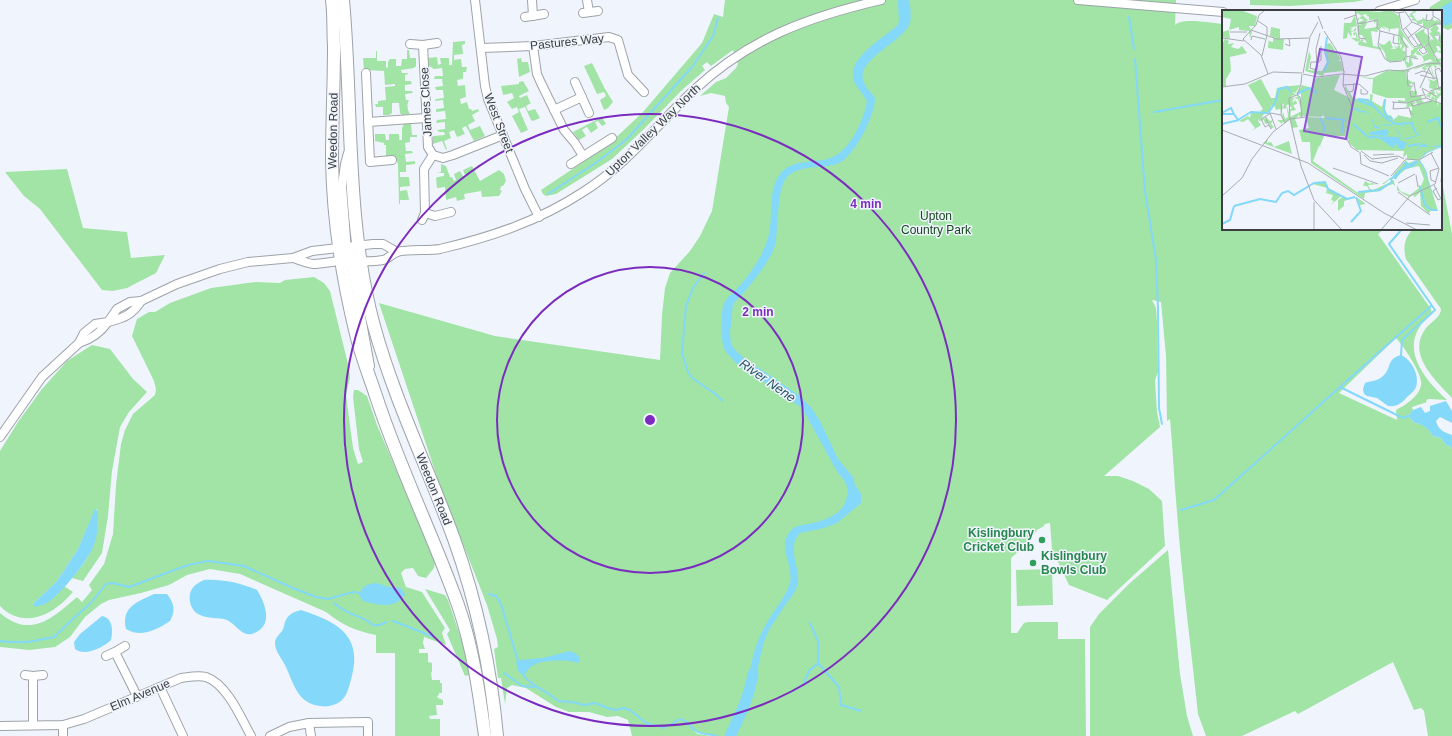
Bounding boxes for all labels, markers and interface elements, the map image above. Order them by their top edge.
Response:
inset map [1222,10,1442,230]
street label: Pastures Way [529,31,605,53]
street label: James Close [417,67,435,137]
street label: Upton Valley Way North [603,81,703,179]
street label: West Street [481,91,517,155]
street label: Weedon Road [325,93,341,169]
text: 4 min [850,197,882,211]
park label: Upton Country Park [901,209,972,237]
text: 2 min [742,305,774,319]
water label: River Nene [737,356,799,405]
centre of rings [643,413,657,427]
street label: Weedon Road [413,451,455,527]
place label: Kislingbury Cricket Club [963,526,1034,554]
marker: Kislingbury Cricket Club [1037,535,1047,545]
place label: Kislingbury Bowls Club [1041,549,1107,577]
marker: Kislingbury Bowls Club [1028,558,1038,568]
street label: Elm Avenue [108,676,172,714]

